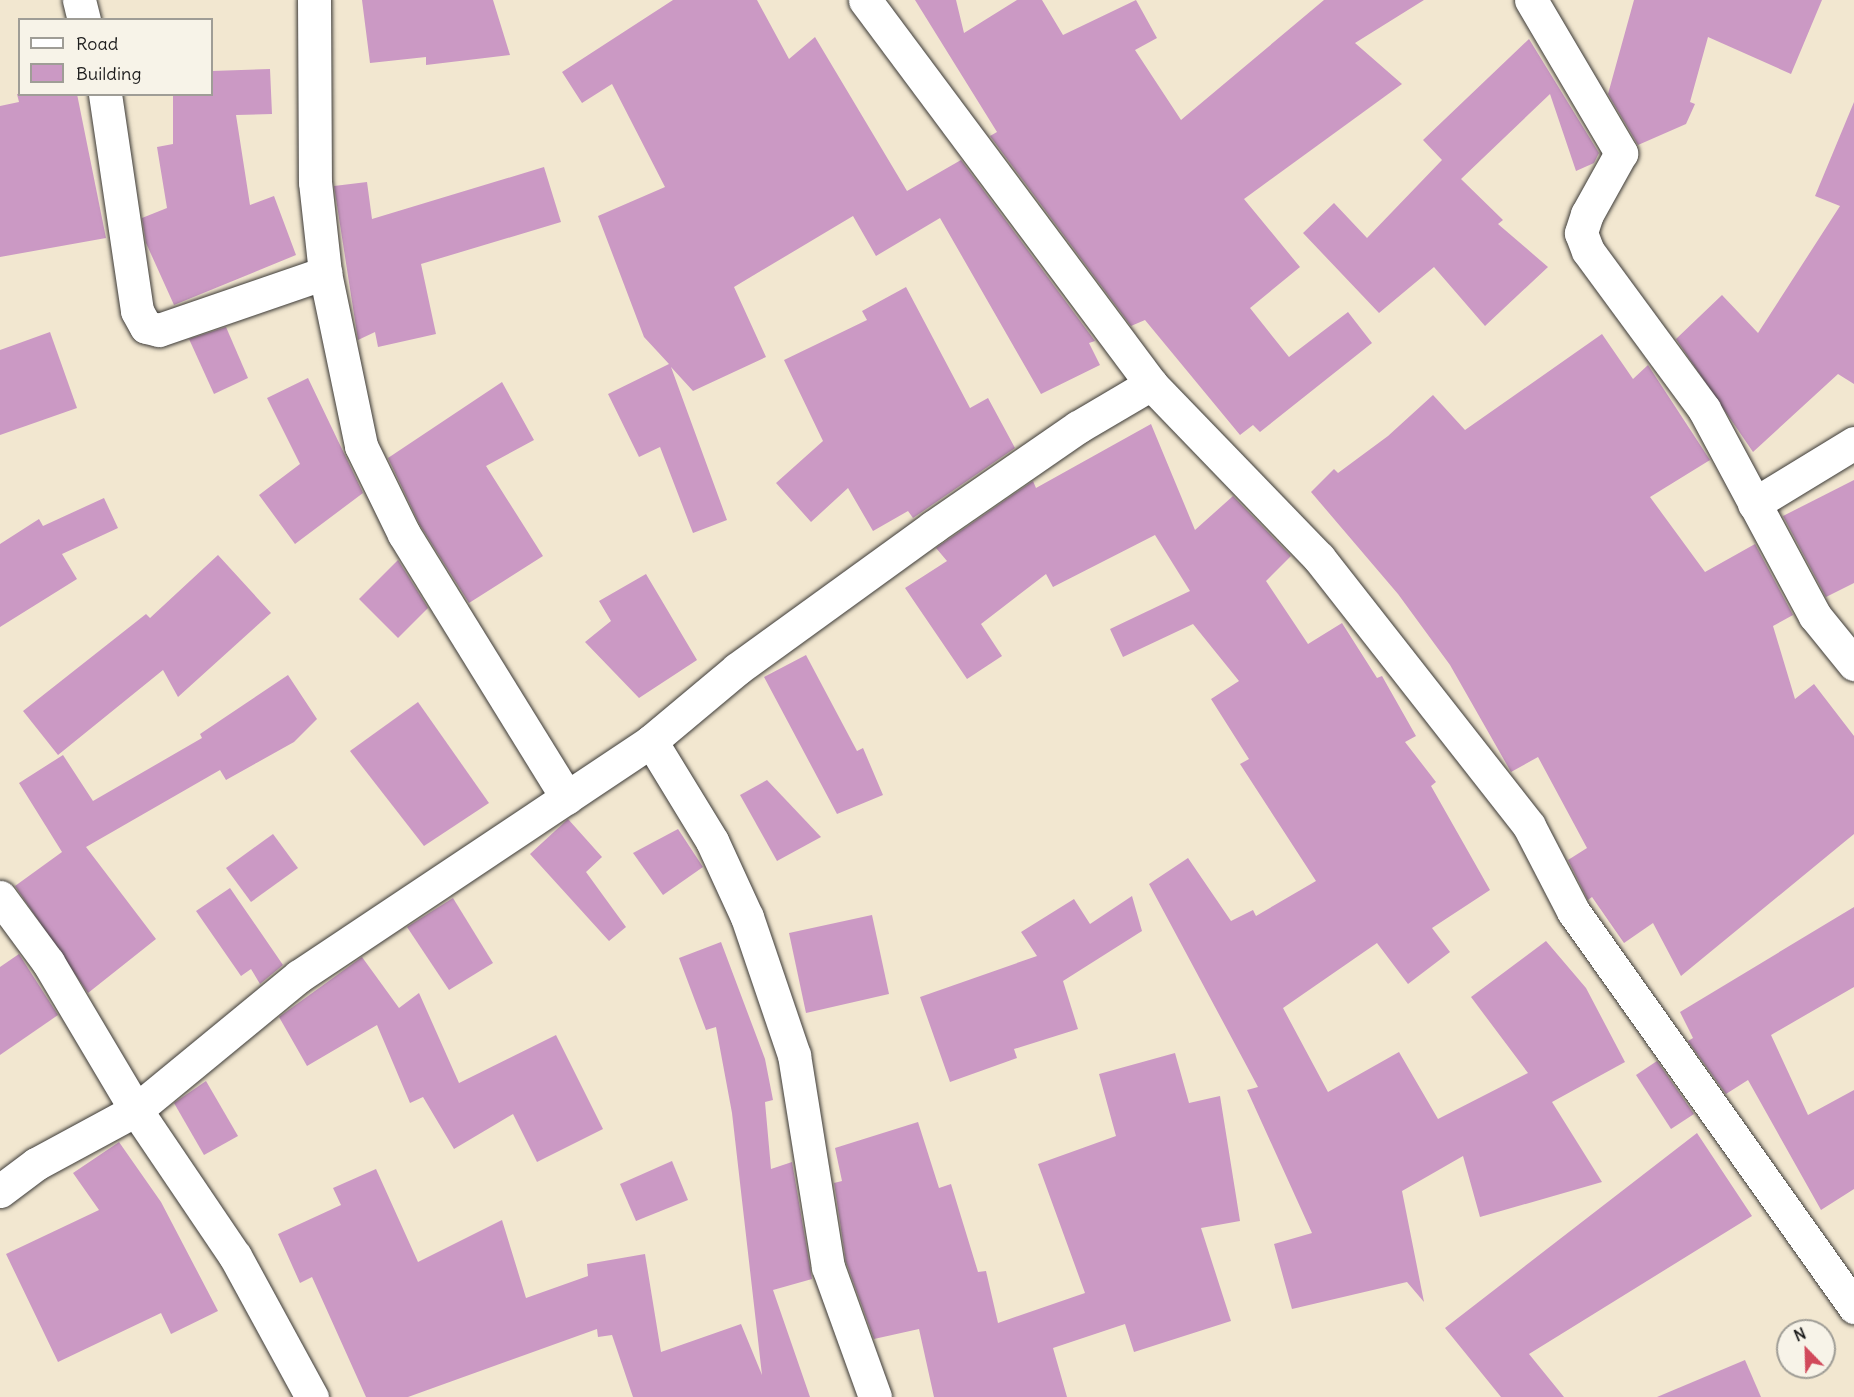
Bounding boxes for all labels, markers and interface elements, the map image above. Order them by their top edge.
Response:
legend [18,18,213,96]
text: Road [76,32,118,55]
text: Building [76,62,141,85]
north arrow [1776,1319,1836,1379]
text: N [1791,1323,1809,1346]

